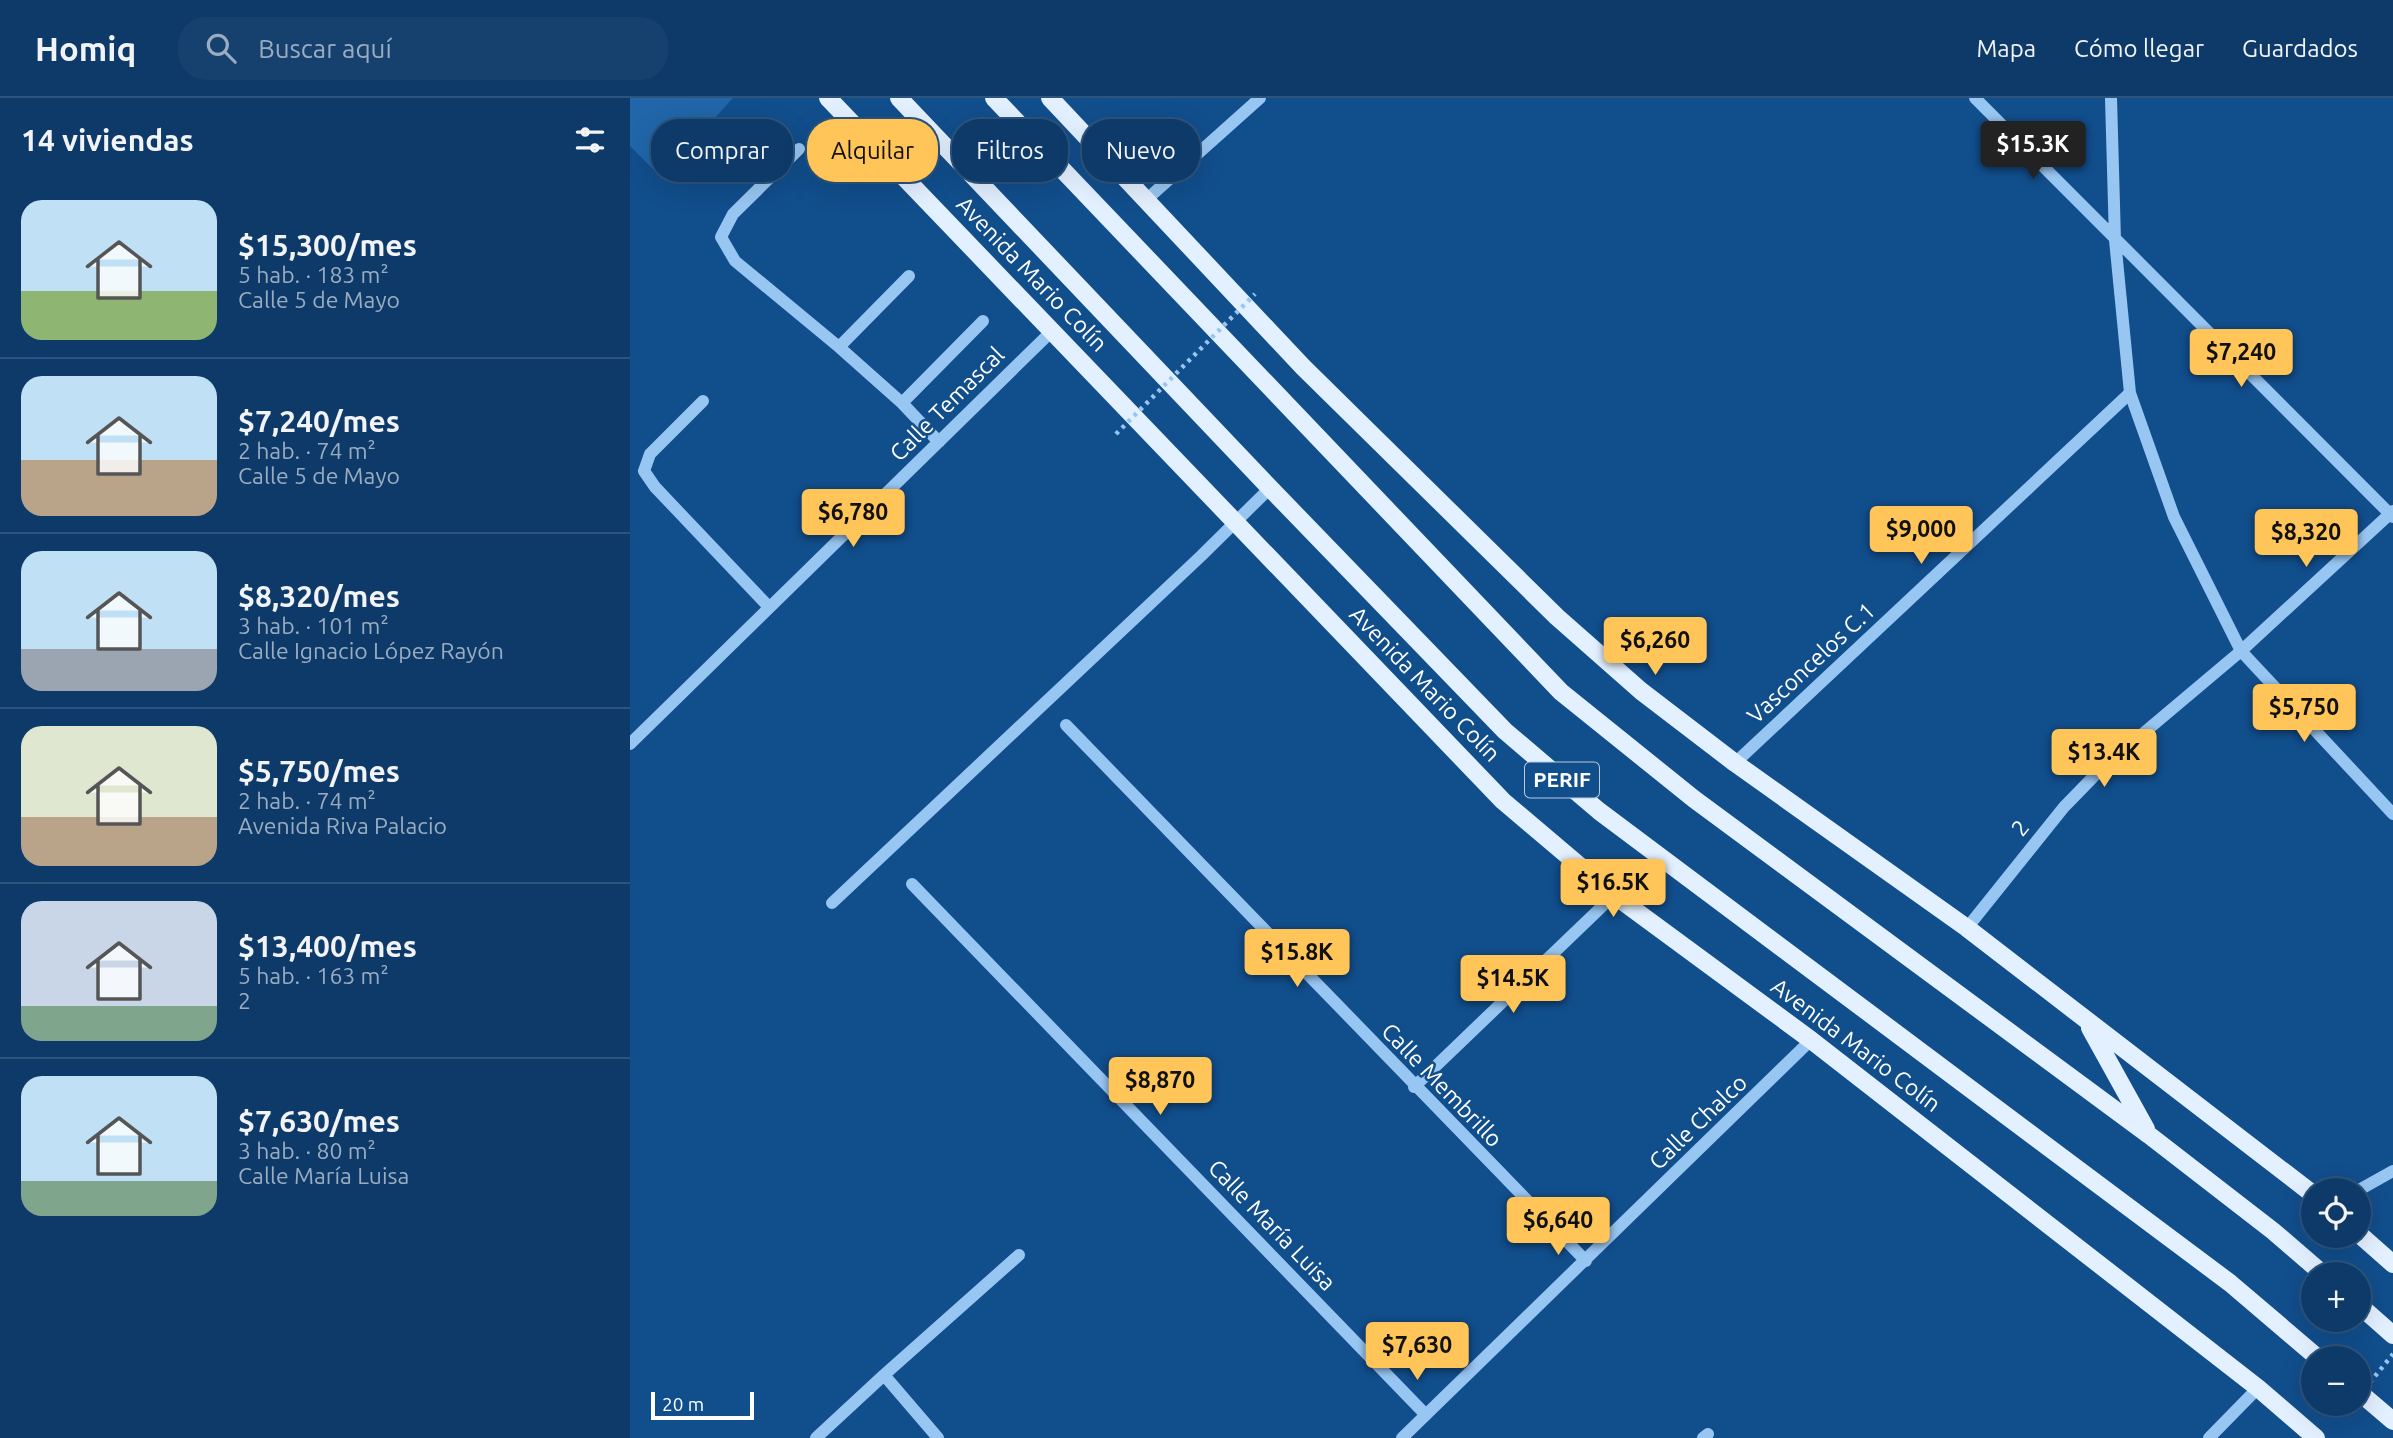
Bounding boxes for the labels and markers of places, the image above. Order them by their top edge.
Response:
pin: $15.3K [1976,122,2090,181]
pin: $7,240 [2184,330,2298,389]
pin: $6,780 [796,490,910,549]
pin: $9,000 [1864,506,1978,566]
pin: $8,320 [2249,510,2363,569]
pin: $6,260 [1598,618,1712,677]
pin: $5,750 [2247,684,2361,744]
pin: $13.4K [2047,730,2161,789]
pin: $16.5K [1556,860,1670,919]
pin: $15.8K [1240,930,1354,989]
pin: $14.5K [1456,956,1570,1015]
pin: $8,870 [1103,1058,1217,1117]
pin: $6,640 [1501,1198,1615,1257]
pin: $7,630 [1360,1322,1474,1382]

